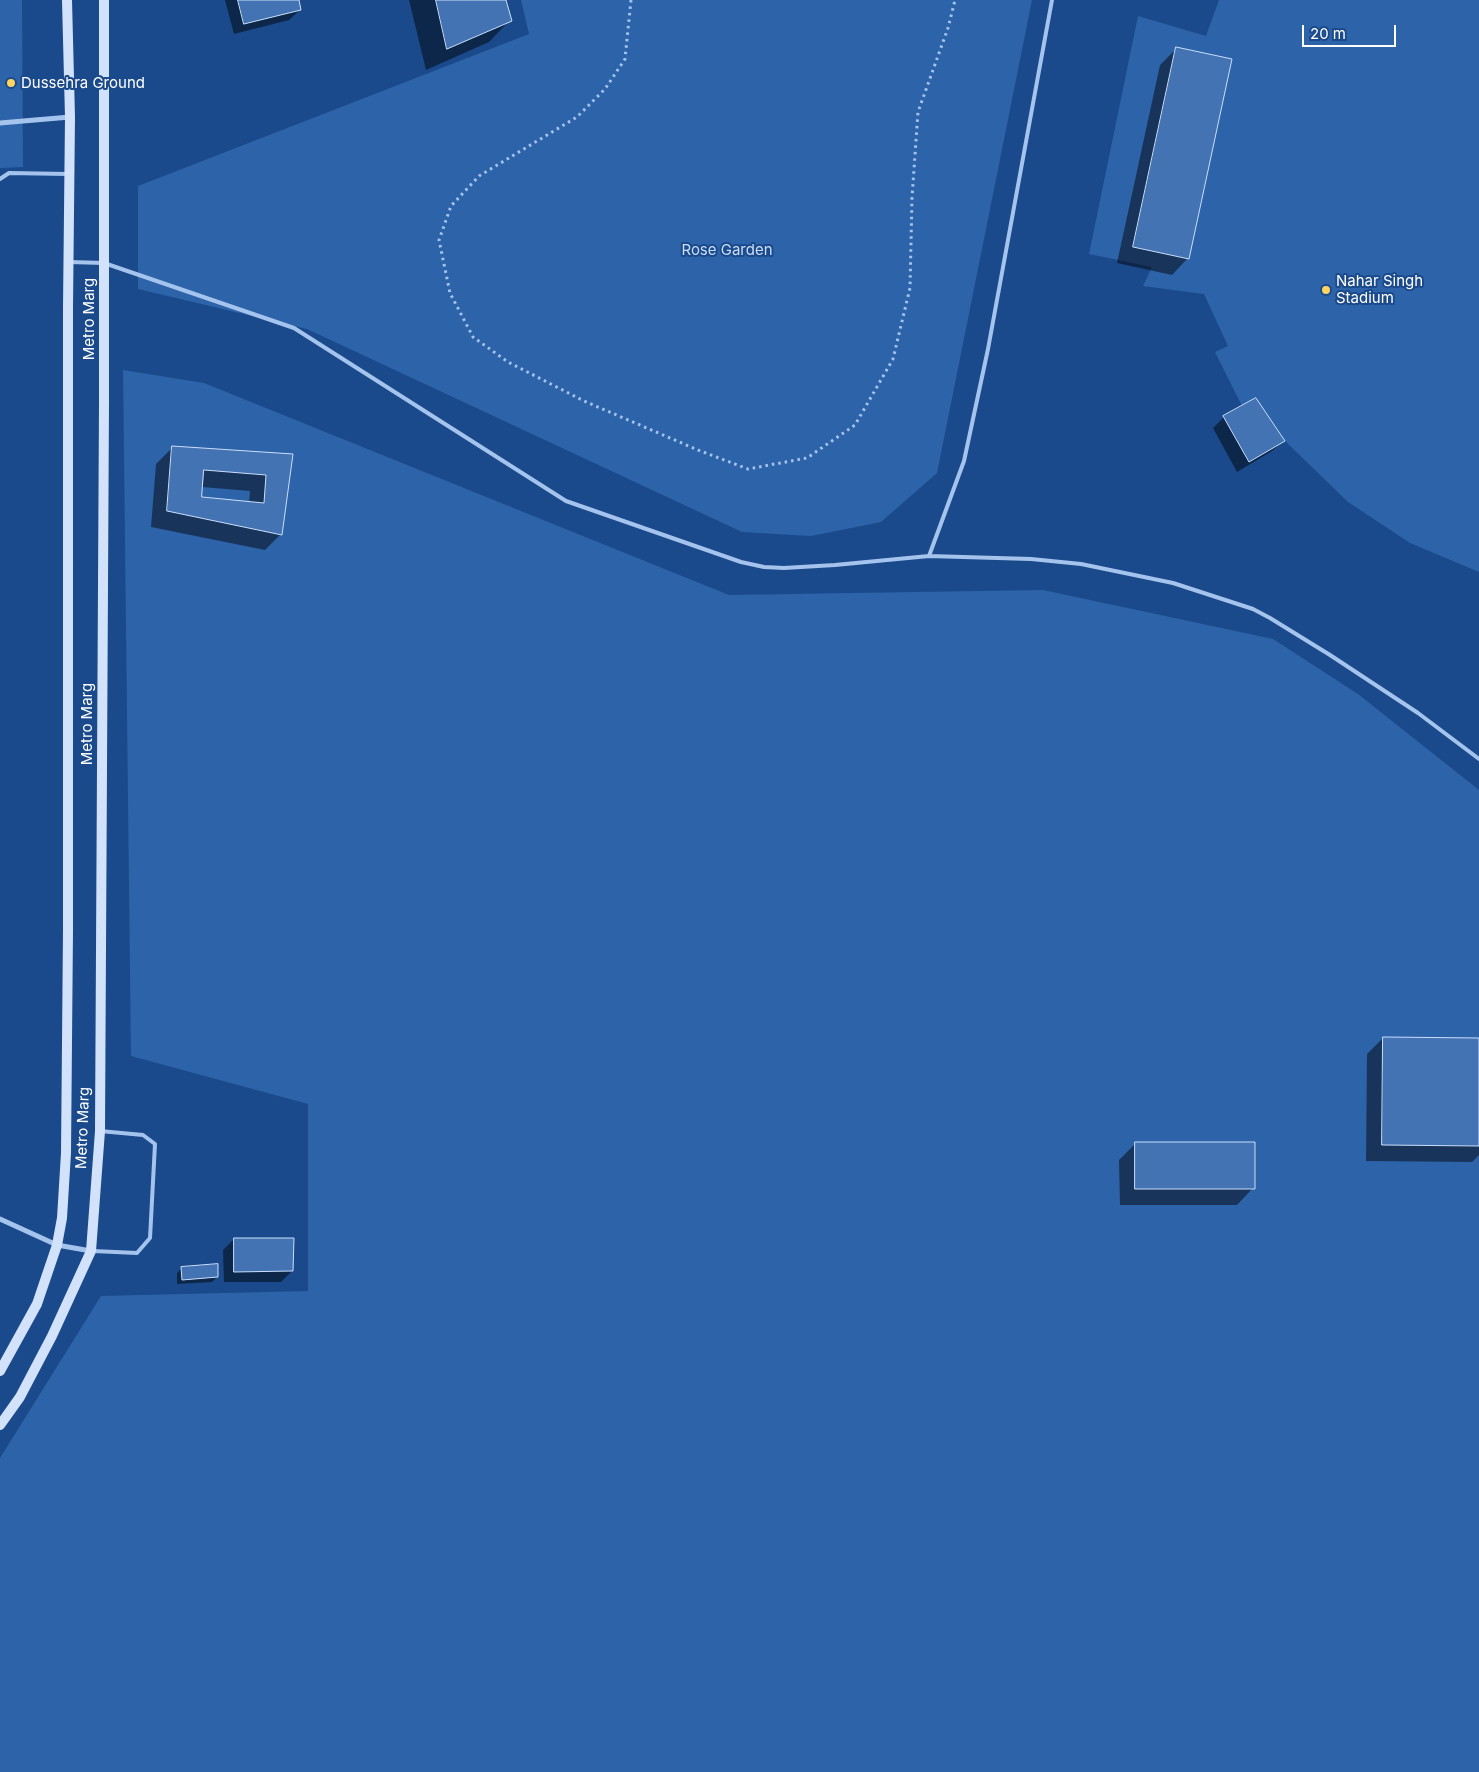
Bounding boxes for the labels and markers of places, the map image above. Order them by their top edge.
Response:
place label: Dussehra Ground [21,74,145,92]
marker: Dussehra Ground [5,77,17,89]
place label: Nahar Singh Stadium [1336,272,1423,307]
marker: Nahar Singh Stadium [1320,284,1332,296]

